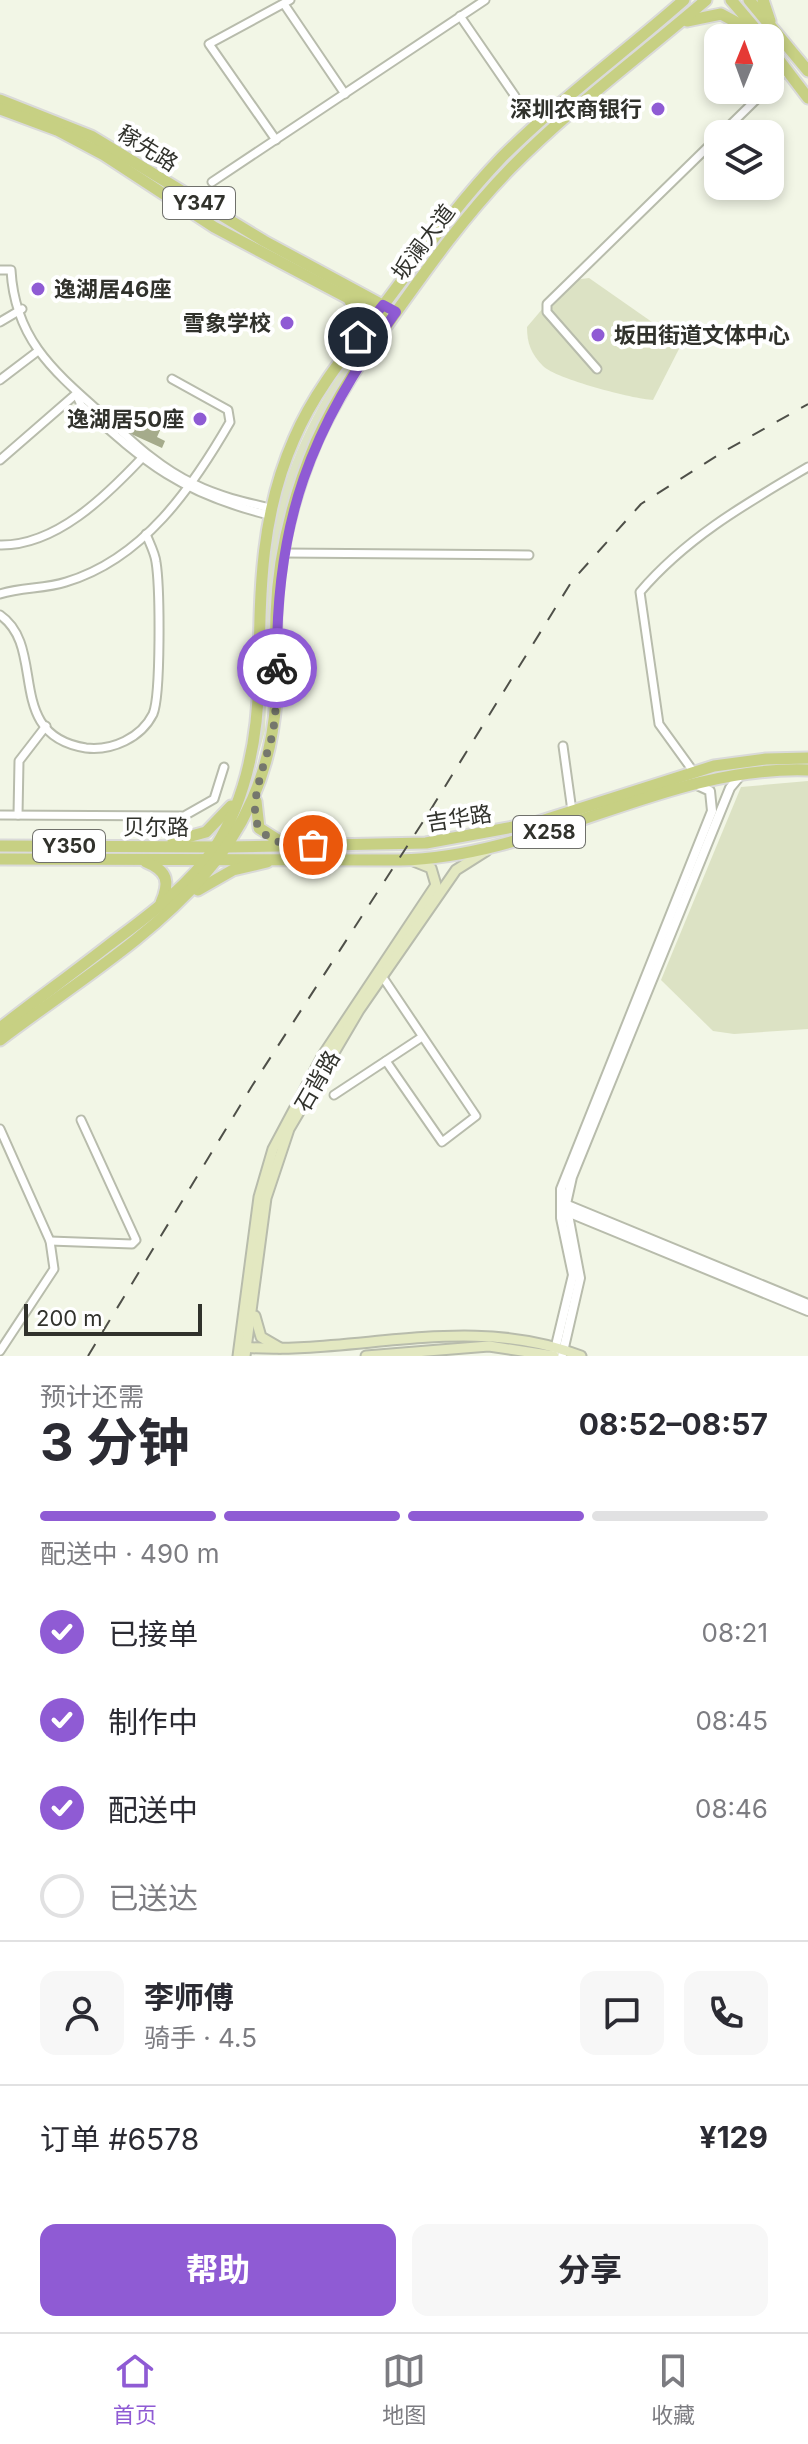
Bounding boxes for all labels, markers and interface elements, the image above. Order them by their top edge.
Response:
north arrow [704,24,784,104]
map controls [704,24,784,200]
place label: 深圳农商银行 [510,96,642,122]
marker: 深圳农商银行 [649,100,667,118]
street label: 稼先路 [113,119,183,177]
button: layers [704,120,784,200]
road number: Y347 [163,187,235,219]
street label: 坂澜大道 [386,199,460,285]
place label: 逸湖居46座 [54,276,171,302]
marker: 逸湖居46座 [29,280,47,298]
pin [324,303,392,371]
place label: 雪象学校 [183,310,271,336]
marker: 雪象学校 [278,314,296,332]
icon: home [336,315,380,359]
place label: 坂田街道文体中心 [614,322,790,348]
marker: 坂田街道文体中心 [589,326,607,344]
place label: 逸湖居50座 [67,406,184,432]
marker: 逸湖居50座 [191,410,209,428]
courier [237,628,317,708]
icon: bike [255,646,299,690]
street label: 吉华路 [424,800,494,836]
pin [279,811,347,879]
street label: 贝尔路 [123,814,189,840]
road number: X258 [513,816,585,848]
icon: bag [291,823,335,867]
road number: Y350 [33,830,105,862]
street label: 石背路 [289,1046,345,1116]
scale bar [24,1300,202,1336]
text: 200 m [36,1305,103,1331]
text: 预计还需 [40,1381,144,1412]
text: 08:52–08:57 [579,1406,768,1442]
text: 3 分钟 [40,1411,190,1474]
text: 配送中 · 490 m [40,1538,220,1569]
icon: check [40,1610,84,1654]
text: 已接单 [108,1616,198,1652]
text: 08:21 [702,1617,768,1648]
icon: check [40,1698,84,1742]
text: 制作中 [108,1704,198,1740]
text: 08:45 [695,1705,768,1736]
icon: check [40,1786,84,1830]
text: 配送中 [108,1792,198,1828]
text: 08:46 [695,1793,768,1824]
text: 已送达 [108,1880,198,1916]
button: person [40,1971,124,2055]
button: chat [580,1971,664,2055]
button: phone [684,1971,768,2055]
text: 李师傅 [144,1979,234,2015]
text: 骑手 · 4.5 [144,2022,257,2053]
text: ¥129 [700,2119,768,2155]
text: 订单 #6578 [40,2121,199,2157]
button: 帮助 [40,2224,396,2316]
button: 分享 [412,2224,768,2316]
tab: 首页 [113,2349,157,2429]
tab: 地图 [382,2349,426,2429]
tab: 收藏 [651,2349,695,2429]

